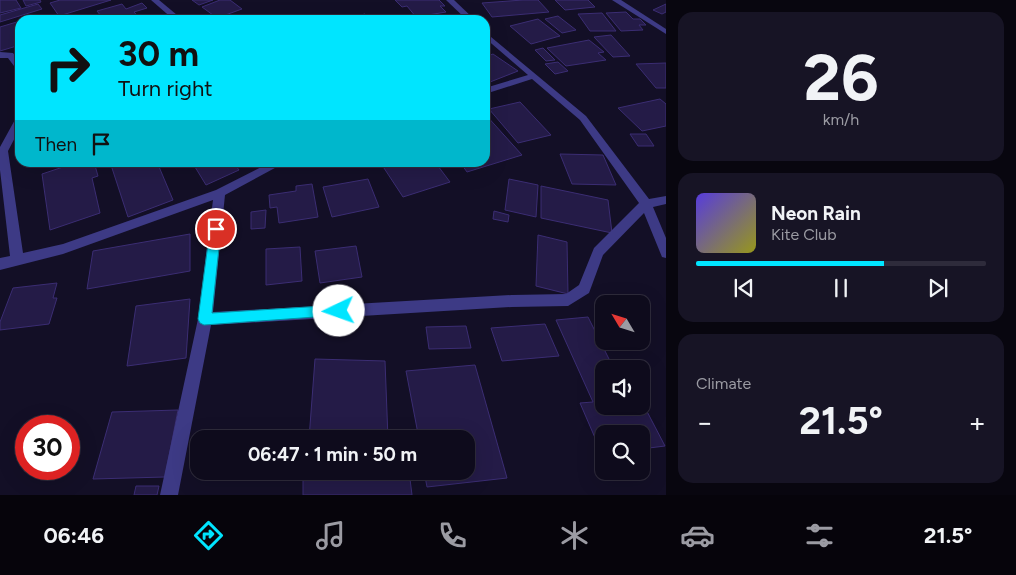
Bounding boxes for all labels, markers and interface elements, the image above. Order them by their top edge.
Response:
text: 30 m [118,33,199,75]
icon: right [35,35,100,100]
text: 26 [803,38,879,116]
text: Turn right [118,75,213,102]
text: km/h [823,110,859,129]
icon: arrive [87,130,115,158]
text: Then [35,133,77,156]
text: Neon Rain [771,202,861,225]
pin [195,208,237,250]
icon: arrive [202,215,230,243]
text: Kite Club [771,225,837,244]
icon: previous [730,274,758,302]
icon: pause [827,274,855,302]
icon: next [924,274,952,302]
position arrow [312,284,364,336]
north arrow [595,295,650,350]
map controls [595,295,650,480]
button: sound [595,360,650,415]
text: Climate [696,374,751,393]
text: 21.5° [799,398,883,444]
text: − [696,405,713,439]
text: + [969,405,986,439]
speed limit sign: 30 [15,415,80,480]
button: search [595,425,650,480]
text: 06:47 · 1 min · 50 m [248,443,417,466]
icon: directions [191,518,226,553]
icon: music [313,518,348,553]
icon: phone [435,518,470,553]
icon: climate [557,518,592,553]
icon: car [680,518,715,553]
icon: filters [802,518,837,553]
text: 06:46 [44,522,104,549]
text: 21.5° [924,522,972,549]

